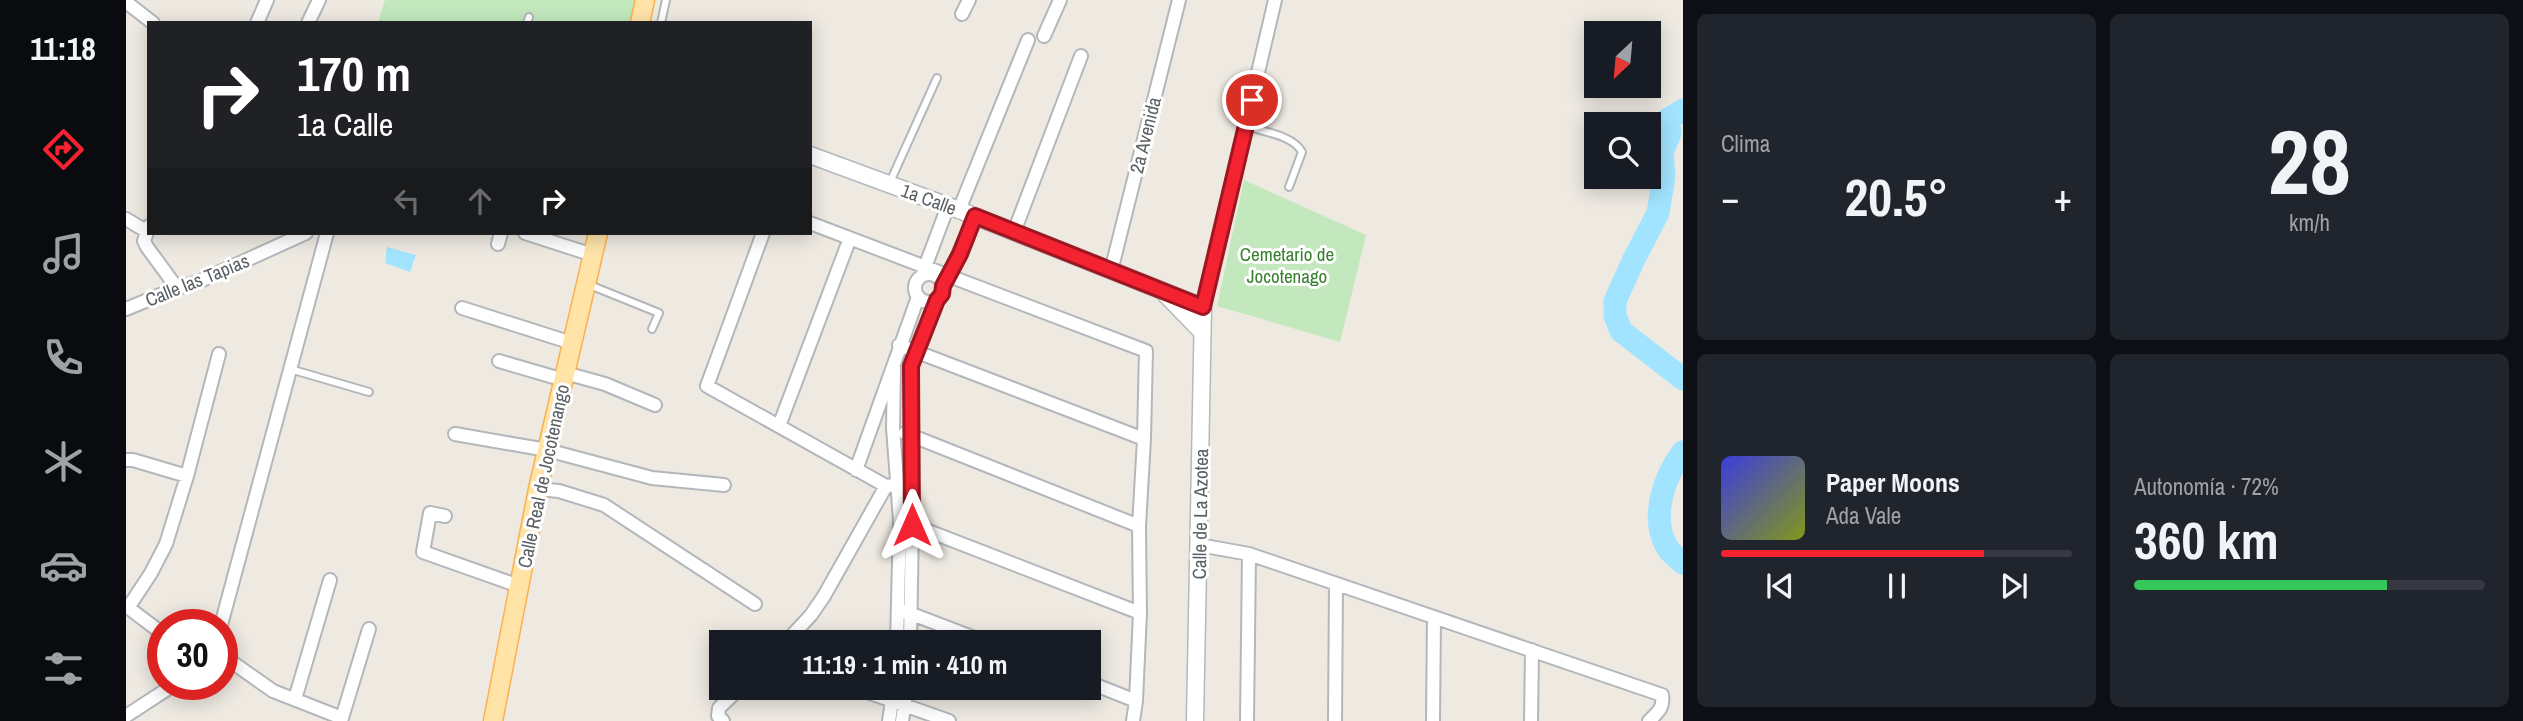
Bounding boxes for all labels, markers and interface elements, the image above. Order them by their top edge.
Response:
north arrow [1584,21,1661,98]
map controls [1584,21,1661,189]
text: 11:18 [30,27,96,70]
text: 170 m [297,40,411,106]
icon: right [182,49,273,140]
pin [1222,70,1282,130]
icon: arrive [1233,81,1271,119]
street label: 2a Avenida [1123,94,1167,176]
text: 28 [2268,100,2351,222]
text: 1a Calle [297,103,393,146]
button: search [1584,112,1661,189]
icon: directions [39,125,88,174]
text: Clima [1721,128,1770,159]
text: 20.5° [1845,162,1948,232]
text: − [1721,172,1739,223]
text: + [2054,172,2072,223]
street label: 1a Calle [898,177,960,221]
icon: left [388,182,426,220]
icon: ahead [461,182,499,220]
icon: right [534,182,572,220]
text: km/h [2289,207,2330,238]
icon: music [39,229,88,278]
park label: Cemetario de Jocotenago [1240,241,1334,289]
street label: Calle las Tapias [141,247,253,313]
icon: phone [39,333,88,382]
street label: Calle Real de Jocotenango [511,382,575,570]
icon: climate [39,437,88,486]
street label: Calle de La Azotea [1186,448,1214,580]
text: Paper Moons [1826,465,1960,500]
text: Autonomía · 72% [2134,471,2279,502]
position arrow [875,488,949,562]
text: Ada Vale [1826,500,1901,531]
text: 360 km [2134,505,2279,575]
icon: car [39,541,88,590]
icon: previous [1761,567,1799,605]
icon: pause [1878,567,1916,605]
icon: next [1995,567,2033,605]
speed limit sign: 30 [147,609,238,700]
icon: filters [39,644,88,693]
text: 11:19 · 1 min · 410 m [802,647,1008,682]

